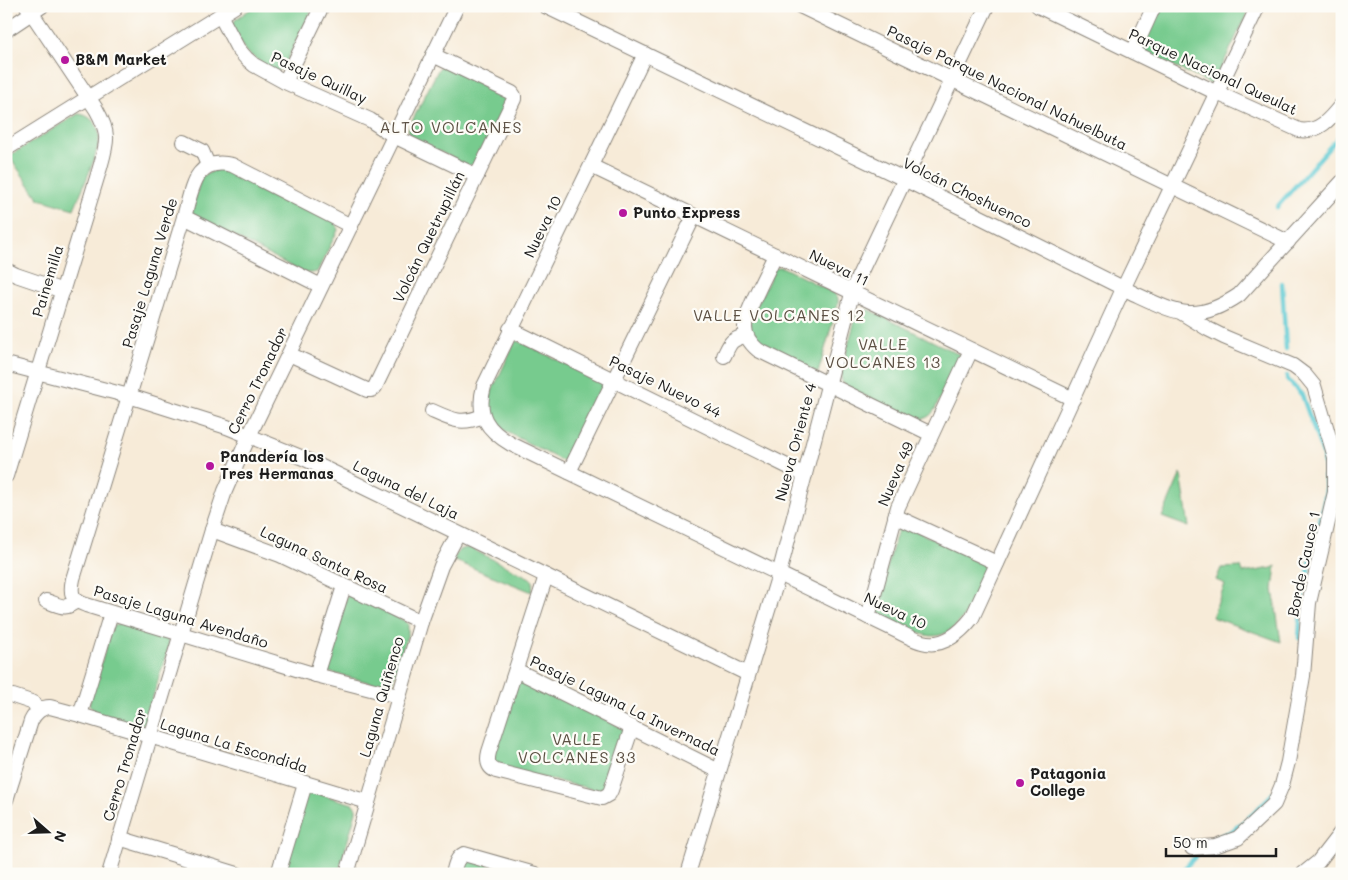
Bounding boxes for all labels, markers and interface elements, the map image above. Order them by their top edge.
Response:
street label: Pasaje Parque Nacional Nahuelbuta [884,20,1131,154]
street label: Parque Nacional Queulat [1126,23,1301,119]
street label: Pasaje Quillay [268,46,371,108]
place label: B&M Market [75,49,167,69]
marker: B&M Market [59,54,71,66]
district label: ALTO VOLCANES [379,116,523,137]
street label: Volcán Choshuenco [900,152,1035,232]
street label: Volcán Quetrupillán [388,167,469,306]
street label: Nueva 10 [519,192,566,261]
street label: Pasaje Laguna Verde [117,195,181,350]
place label: Punto Express [633,202,740,222]
marker: Punto Express [617,207,629,219]
street label: Painemilla [27,242,67,319]
street label: Nueva 11 [806,244,873,290]
district label: VALLE VOLCANES 12 [693,304,865,325]
street label: Cerro Tronador [222,324,292,438]
district label: VALLE VOLCANES 13 [825,333,941,372]
street label: Pasaje Nuevo 44 [606,350,725,422]
street label: Nueva Oriente 4 [770,380,820,503]
street label: Nueva 49 [873,438,918,509]
place label: Panadería los Tres Hermanas [220,446,334,483]
street label: Laguna del Laja [350,455,463,523]
marker: Panadería los Tres Hermanas [204,460,216,472]
street label: Borde Cauce 1 [1282,509,1324,618]
street label: Laguna Santa Rosa [257,521,391,597]
street label: Pasaje Laguna Avendaño [92,580,271,652]
street label: Nueva 10 [861,587,930,633]
street label: Laguna Quiñenco [354,634,408,759]
street label: Pasaje Laguna La Invernada [527,650,724,760]
street label: Cerro Tronador [97,706,151,824]
street label: Laguna La Escondida [158,713,311,777]
district label: VALLE VOLCANES 33 [518,728,636,767]
place label: Patagonia College [1030,763,1106,800]
marker: Patagonia College [1014,777,1026,789]
north arrow [22,808,72,858]
scale bar [1166,825,1276,857]
text: N [50,828,71,845]
text: 50 m [1173,832,1208,852]

